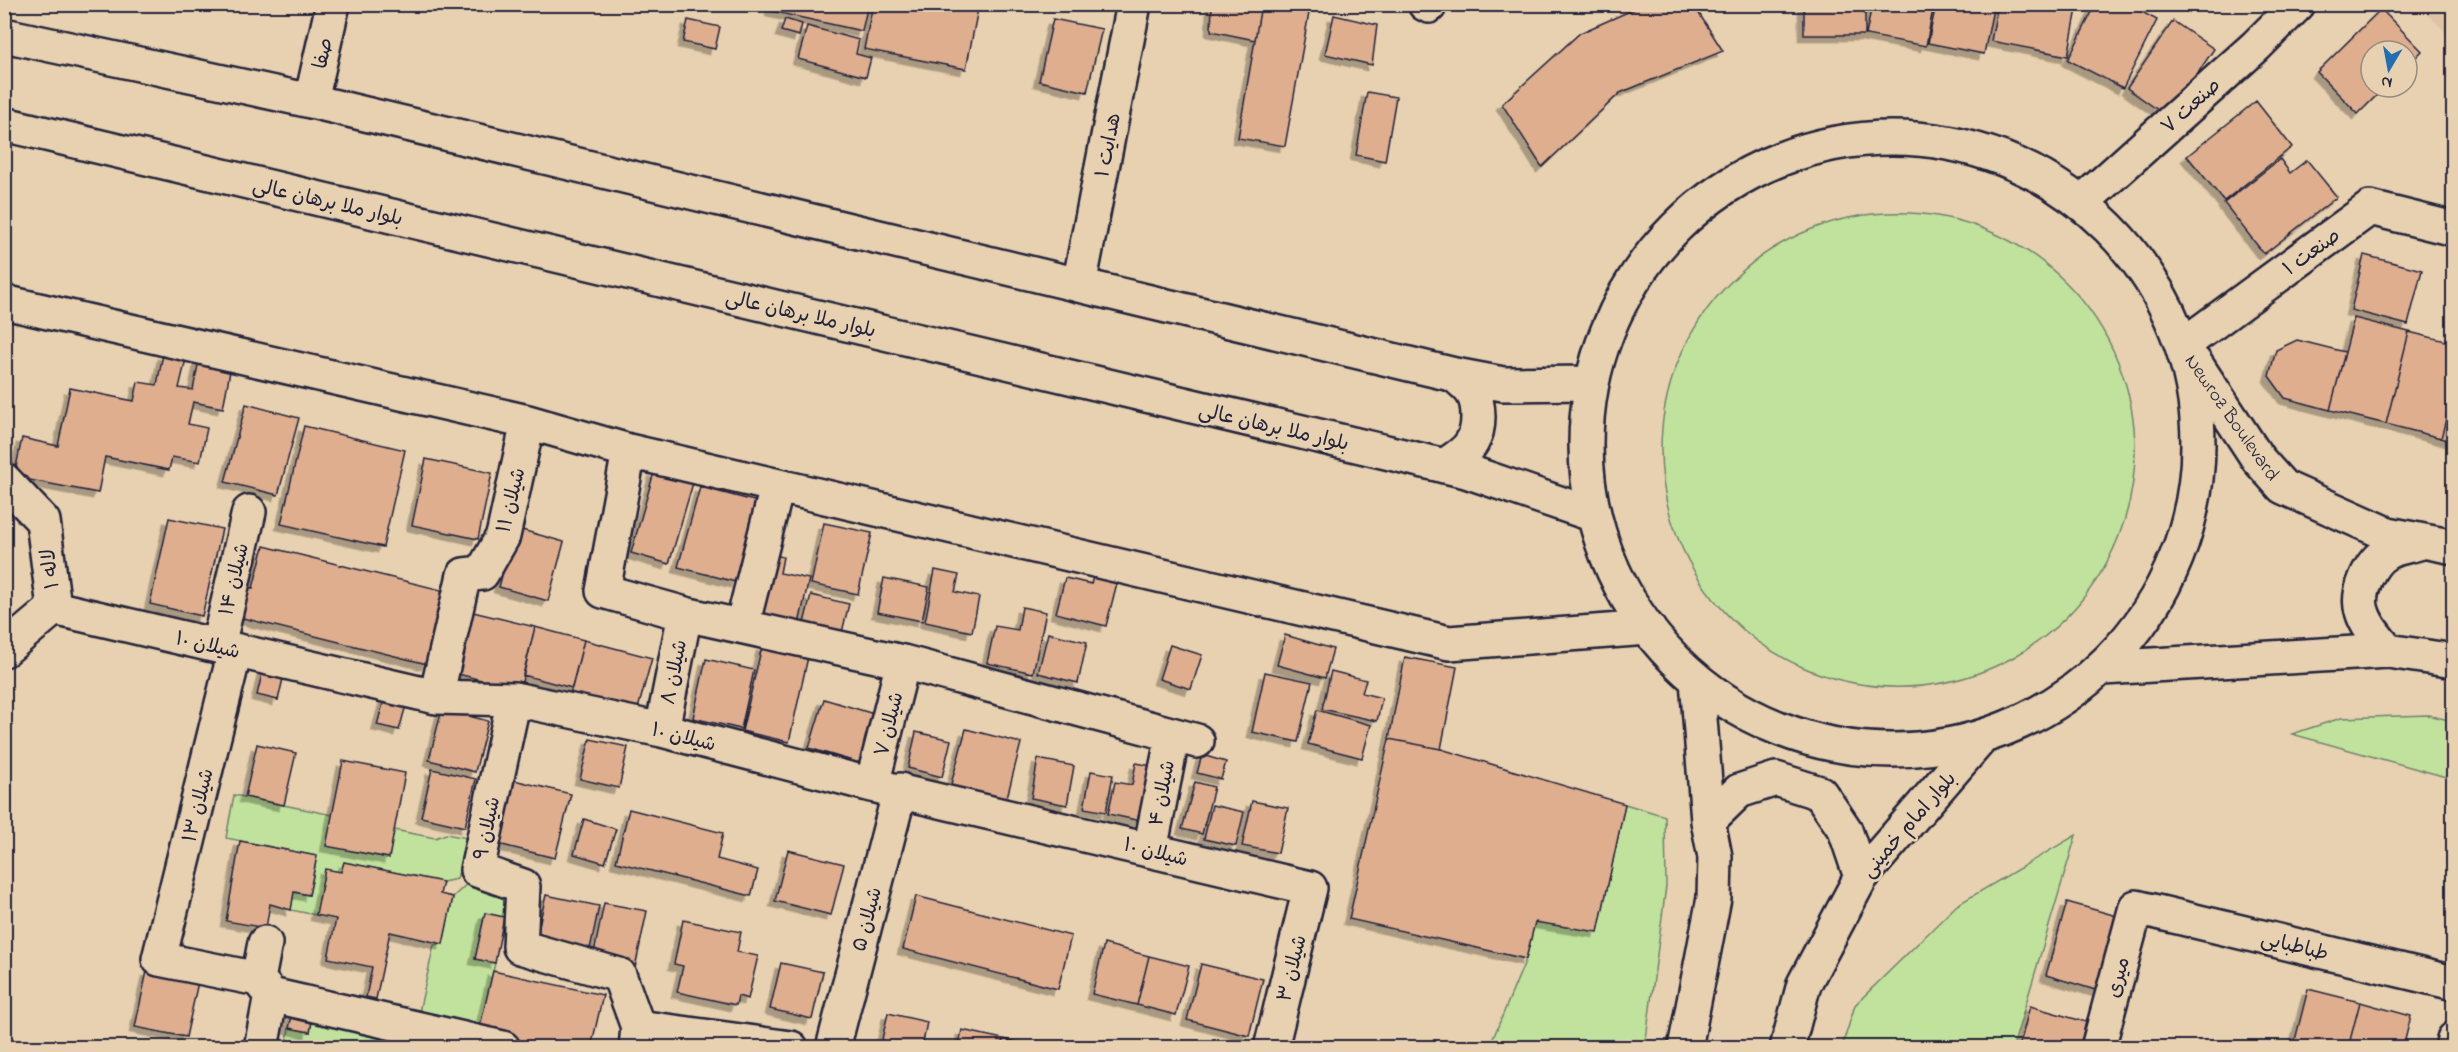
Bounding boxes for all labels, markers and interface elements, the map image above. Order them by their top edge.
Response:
street label: صفا [307,35,342,72]
north arrow [2359,39,2419,99]
text: N [2379,69,2394,95]
street label: صنعت ۷ [2155,72,2228,142]
street label: هدایت ۱ [1089,111,1130,180]
street label: بلوار ملا برهان عالی [249,172,405,235]
street label: صنعت ۱ [2278,222,2347,284]
street label: بلوار ملا برهان عالی [722,284,878,347]
street label: Newroz Boulevard [2176,349,2286,488]
street label: بلوار ملا برهان عالی [1195,397,1351,460]
street label: شیلان ۱۱ [490,465,535,536]
street label: شیلان ۱۴ [213,540,258,619]
street label: لاله ۱ [35,547,68,590]
street label: شیلان ۱۰ [172,625,243,668]
street label: شیلان ۸ [655,637,696,707]
street label: شیلان ۷ [868,689,912,760]
street label: شیلان ۱۰ [648,716,719,760]
street label: شیلان ۴ [1143,758,1184,829]
street label: شیلان ۱۳ [176,766,223,846]
street label: بلوار امام خمینی [1855,766,1964,885]
street label: شیلان ۹ [468,794,509,863]
street label: شیلان ۱۰ [1120,831,1191,875]
street label: شیلان ۵ [846,884,891,955]
street label: طباطبایی [2258,925,2331,970]
street label: شیلان ۳ [1271,932,1316,1005]
street label: میری [2100,954,2139,1001]

